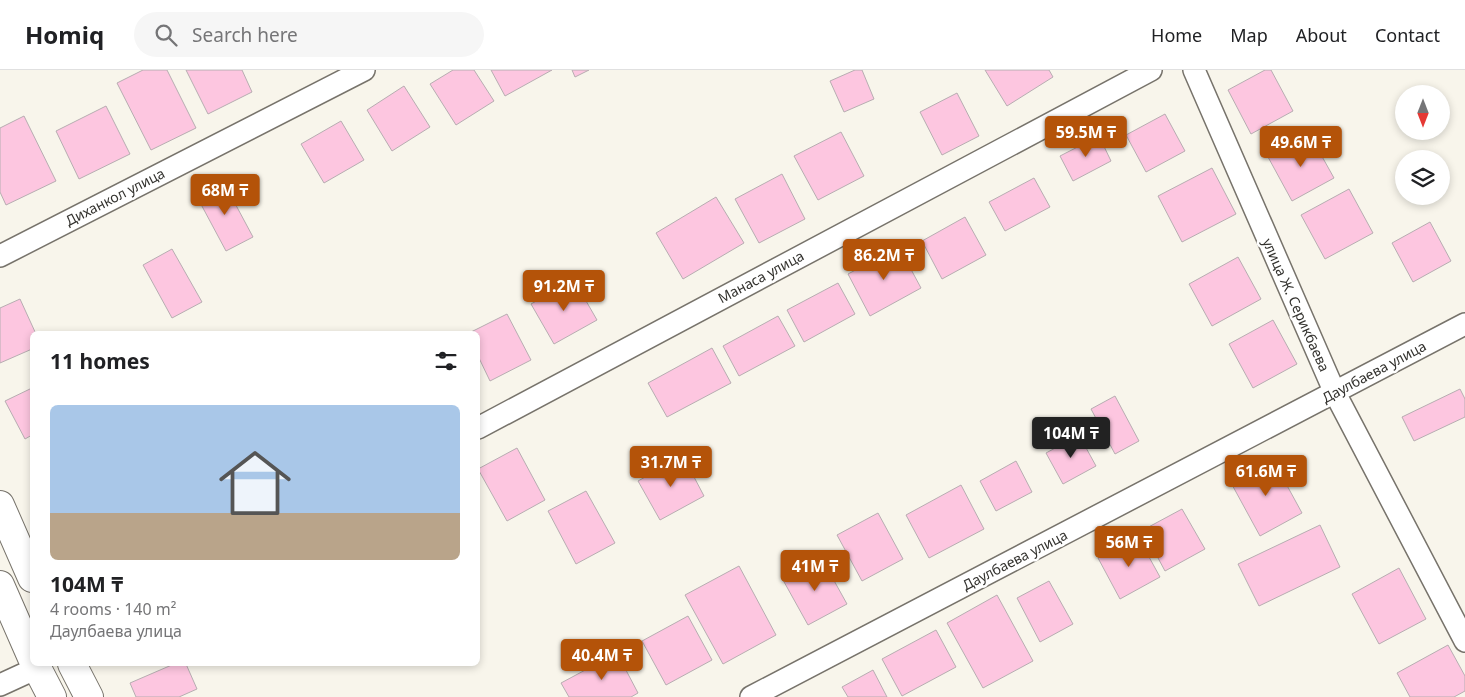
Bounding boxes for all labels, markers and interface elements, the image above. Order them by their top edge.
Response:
search box [134,12,484,57]
text: Homiq [25,18,104,51]
icon: search [152,21,180,49]
text: Search here [192,22,298,48]
text: Home [1151,23,1202,47]
text: Map [1230,23,1268,47]
text: About [1296,23,1347,47]
text: Contact [1375,23,1440,47]
north arrow [1395,85,1450,140]
map controls [1395,85,1450,205]
pin: 59.5M ₸ [1040,116,1132,158]
text: 59.5M ₸ [1056,121,1116,143]
pin: 49.6M ₸ [1255,126,1347,168]
text: 49.6M ₸ [1271,131,1331,153]
button: layers [1395,150,1450,205]
street label: Диханкол улица [62,163,168,230]
pin: 68M ₸ [190,174,260,216]
text: 68M ₸ [202,179,248,201]
street label: улица Ж. Серикбаева [1258,235,1334,375]
pin: 86.2M ₸ [838,238,930,281]
text: 86.2M ₸ [854,244,914,266]
street label: Манаса улица [714,246,807,307]
pin: 91.2M ₸ [518,270,610,312]
text: 91.2M ₸ [534,275,594,297]
street label: Даулбаева улица [1318,336,1429,407]
text: 11 homes [50,347,150,375]
icon: filters [432,347,460,375]
pin: 104M ₸ [1030,416,1112,459]
text: 104M ₸ [1043,422,1099,444]
icon: home [210,438,300,528]
pin: 31.7M ₸ [625,446,717,488]
text: 31.7M ₸ [641,451,701,473]
pin: 61.6M ₸ [1220,454,1312,497]
text: 61.6M ₸ [1236,460,1296,482]
street label: Даулбаева улица [959,525,1070,594]
pin: 56M ₸ [1094,526,1164,568]
text: 56M ₸ [1106,531,1152,553]
pin: 41M ₸ [780,550,850,592]
text: 41M ₸ [792,555,838,577]
text: 104M ₸ [50,570,123,598]
text: 4 rooms · 140 m² [50,598,176,620]
text: Даулбаева улица [50,620,182,642]
pin: 40.4M ₸ [556,638,648,681]
text: 40.4M ₸ [572,644,632,666]

